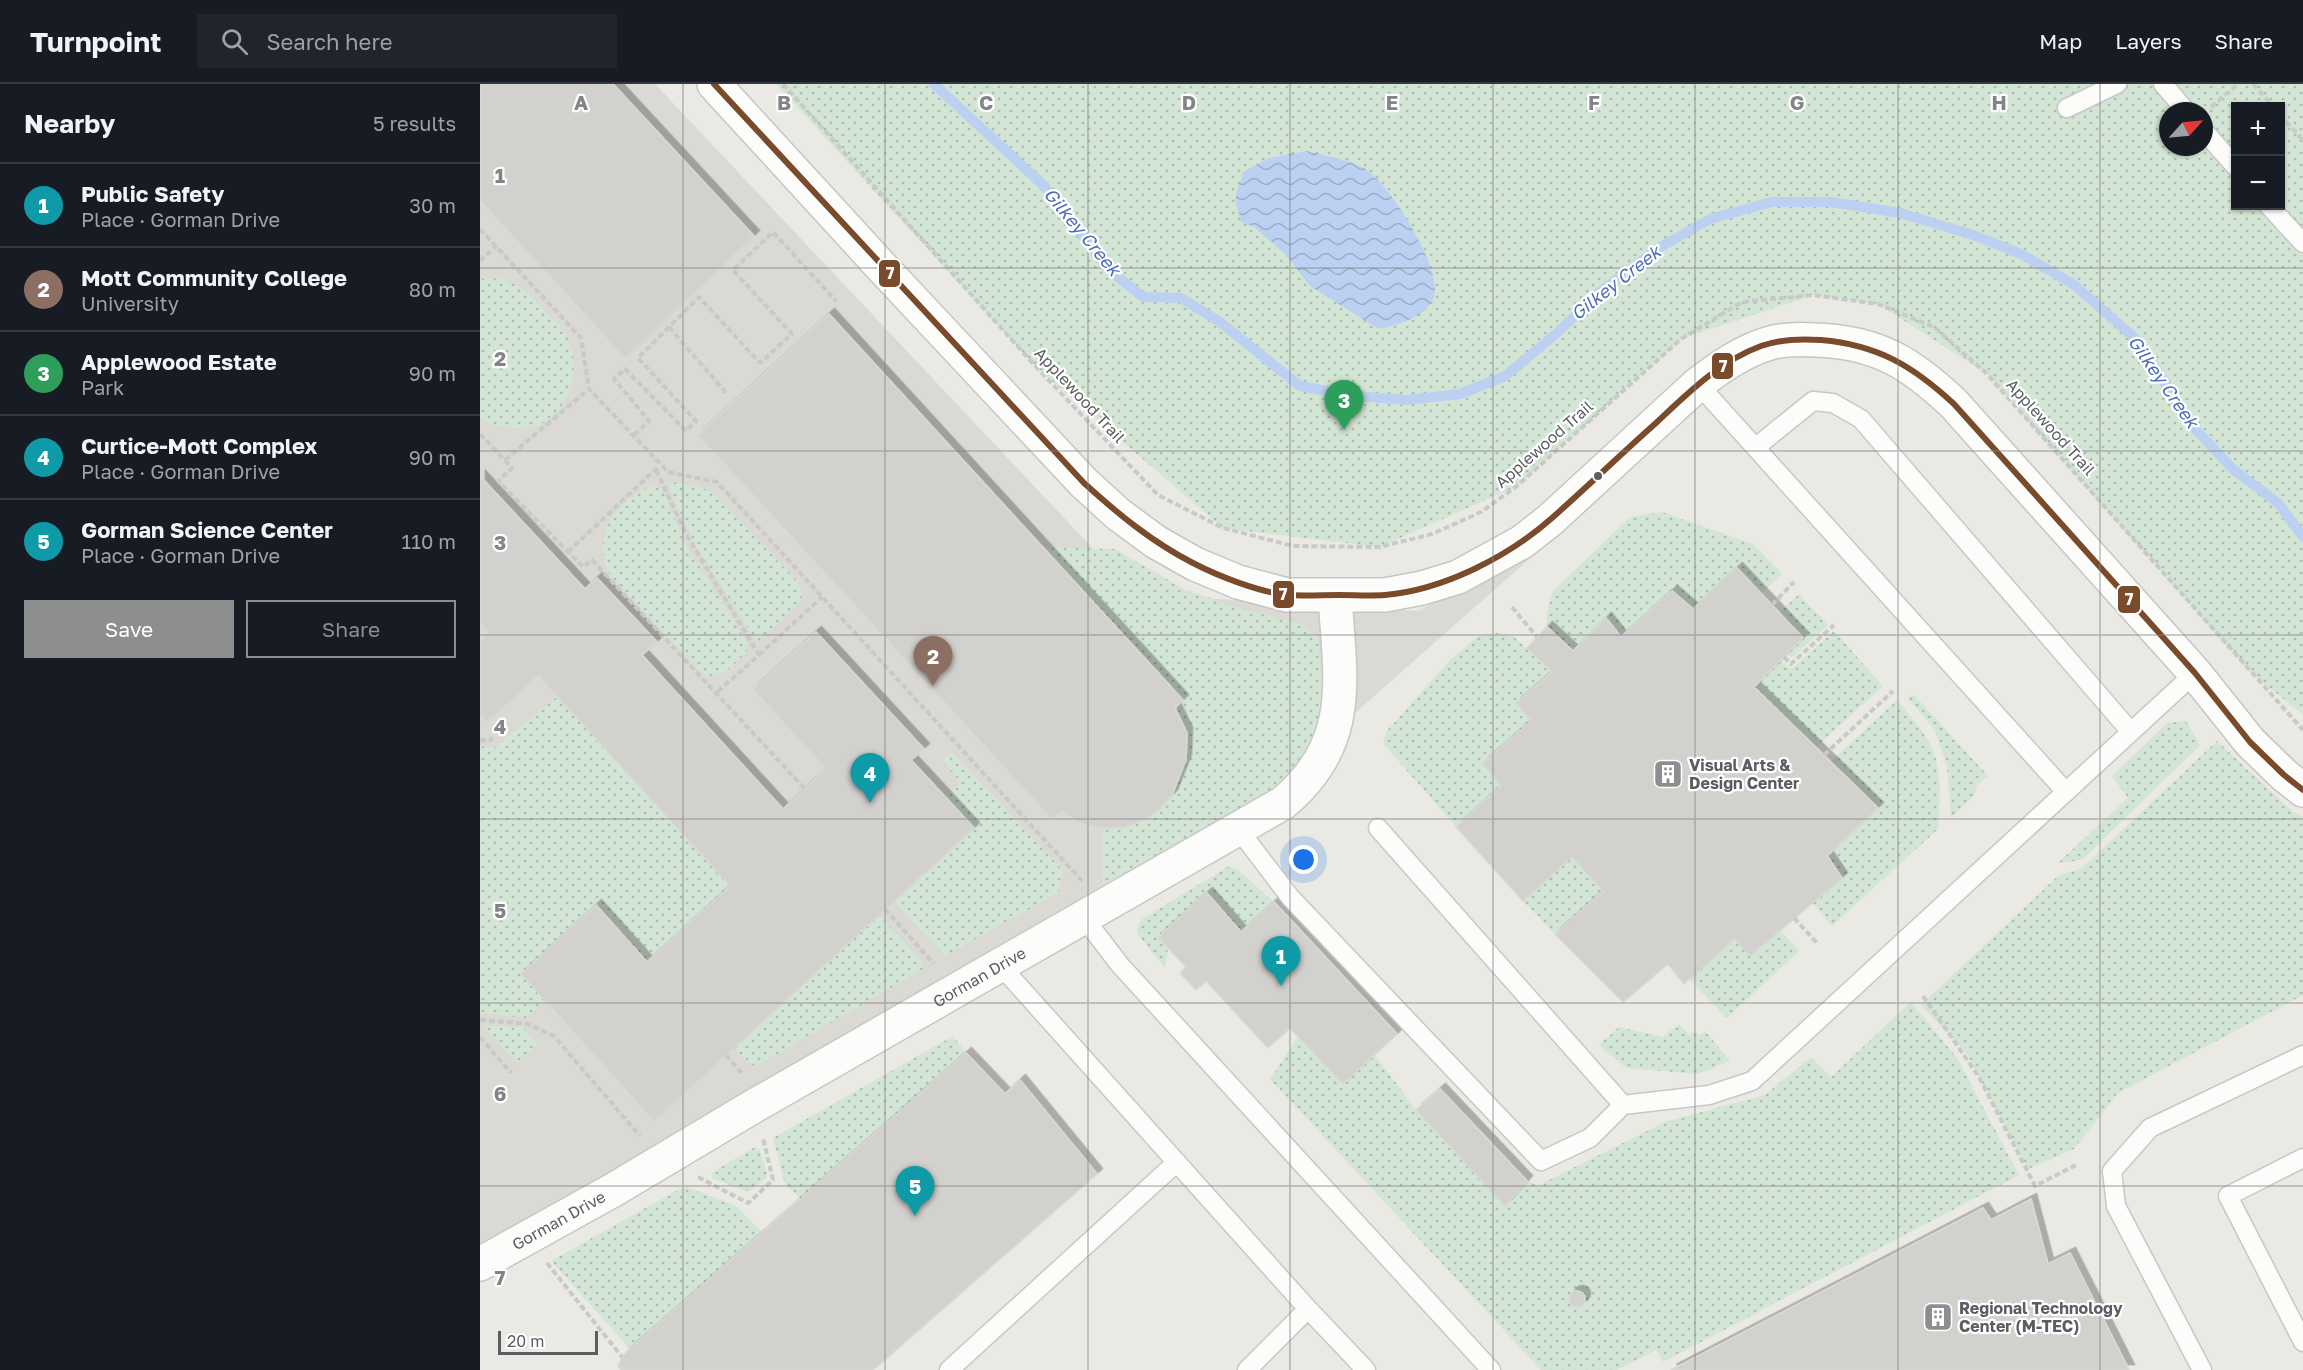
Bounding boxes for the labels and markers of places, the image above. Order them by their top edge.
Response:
pin: 3 [1324,380,1364,430]
unlabelled marker [1592,470,1604,482]
pin: 2 [914,636,952,686]
pin: 4 [850,754,890,803]
place label: Visual Arts & Design Center [1689,755,1799,793]
building icon: Visual Arts & Design Center [1652,758,1684,790]
pin: 1 [1262,936,1300,986]
pin: 5 [896,1166,934,1216]
place label: Regional Technology Center (M-TEC) [1959,1298,2123,1336]
building icon: Regional Technology Center (M-TEC) [1922,1301,1954,1333]

